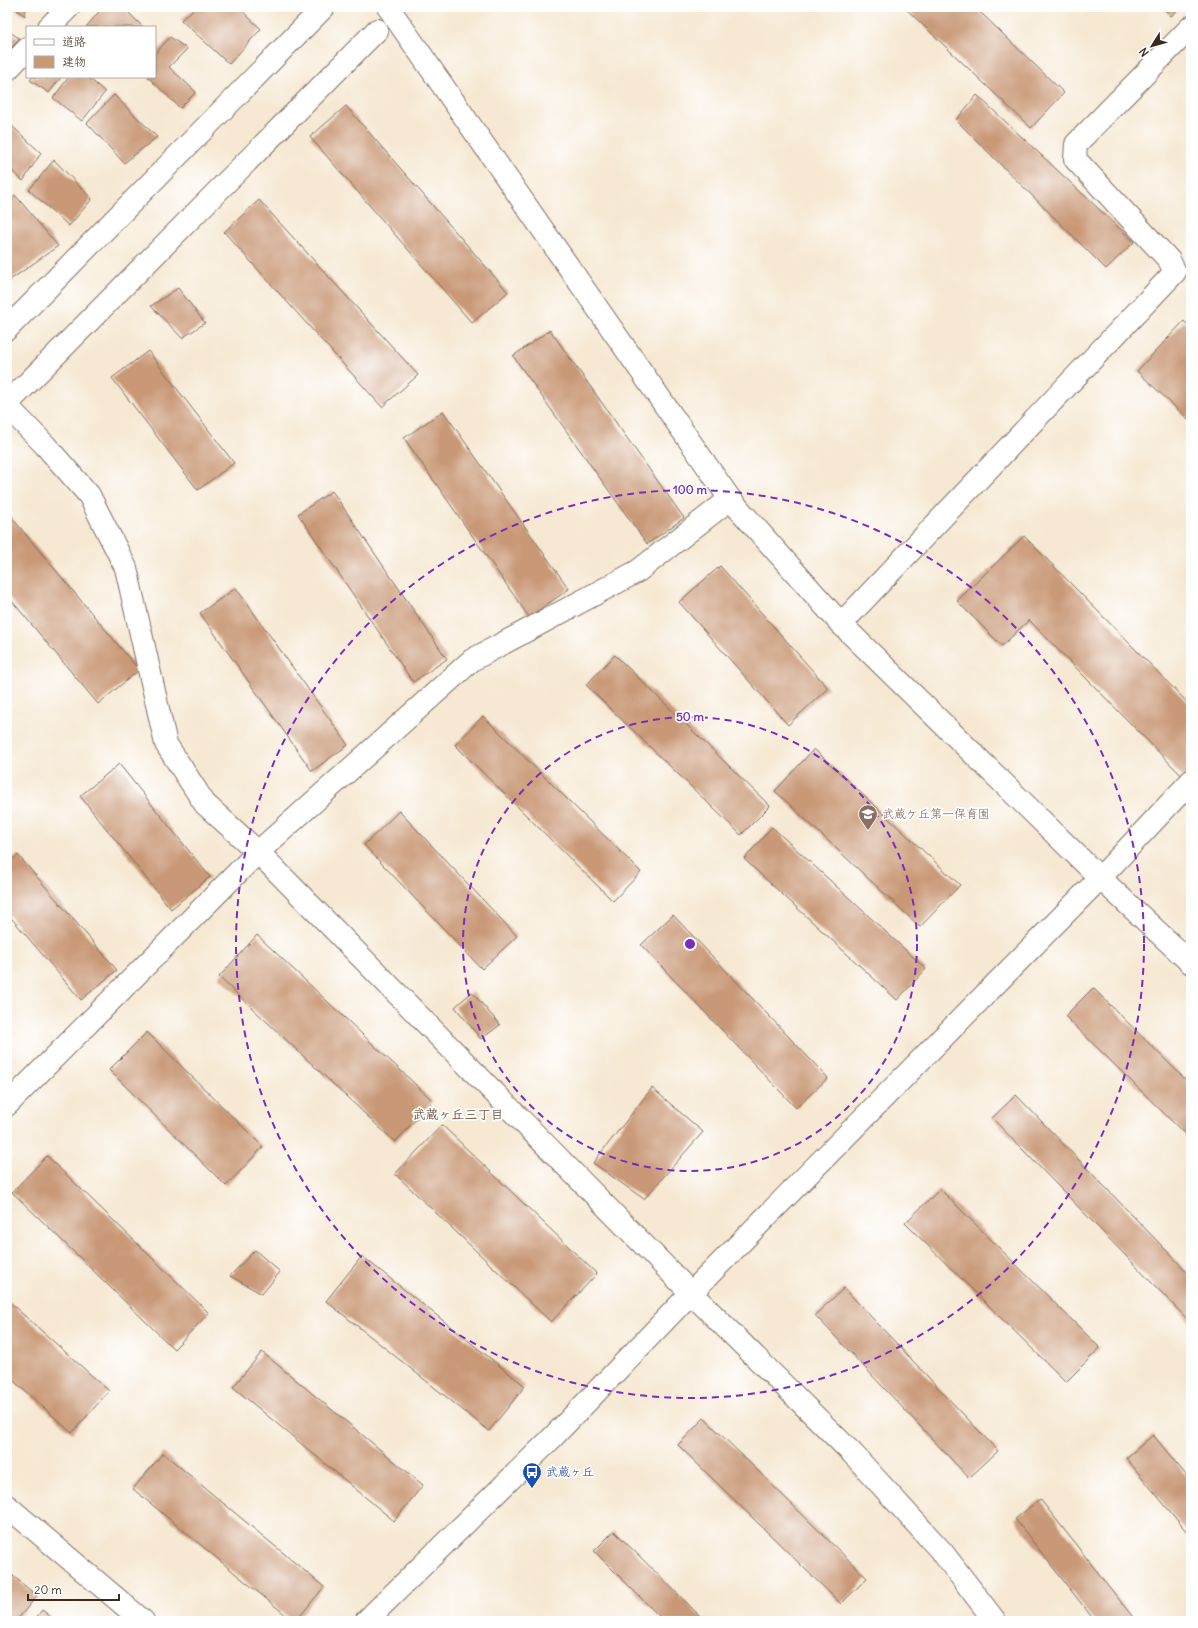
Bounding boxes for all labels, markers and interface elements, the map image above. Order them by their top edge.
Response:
legend [26,26,156,78]
north arrow [1132,26,1172,66]
text: 道路 [62,34,86,49]
text: N [1136,45,1152,59]
text: 建物 [62,54,86,69]
text: 100 m [673,482,707,497]
text: 50 m [676,709,705,724]
school or university icon: 武蔵ケ丘第一保育園 [857,803,879,831]
place label: 武蔵ケ丘第一保育園 [882,806,990,821]
centre of rings [683,937,697,951]
district label: 武蔵ヶ丘三丁目 [412,1106,504,1123]
bus stop icon: 武蔵ヶ丘 [521,1461,543,1489]
place label: 武蔵ヶ丘 [546,1464,594,1479]
scale bar [28,1576,119,1602]
text: 20 m [34,1582,62,1597]

